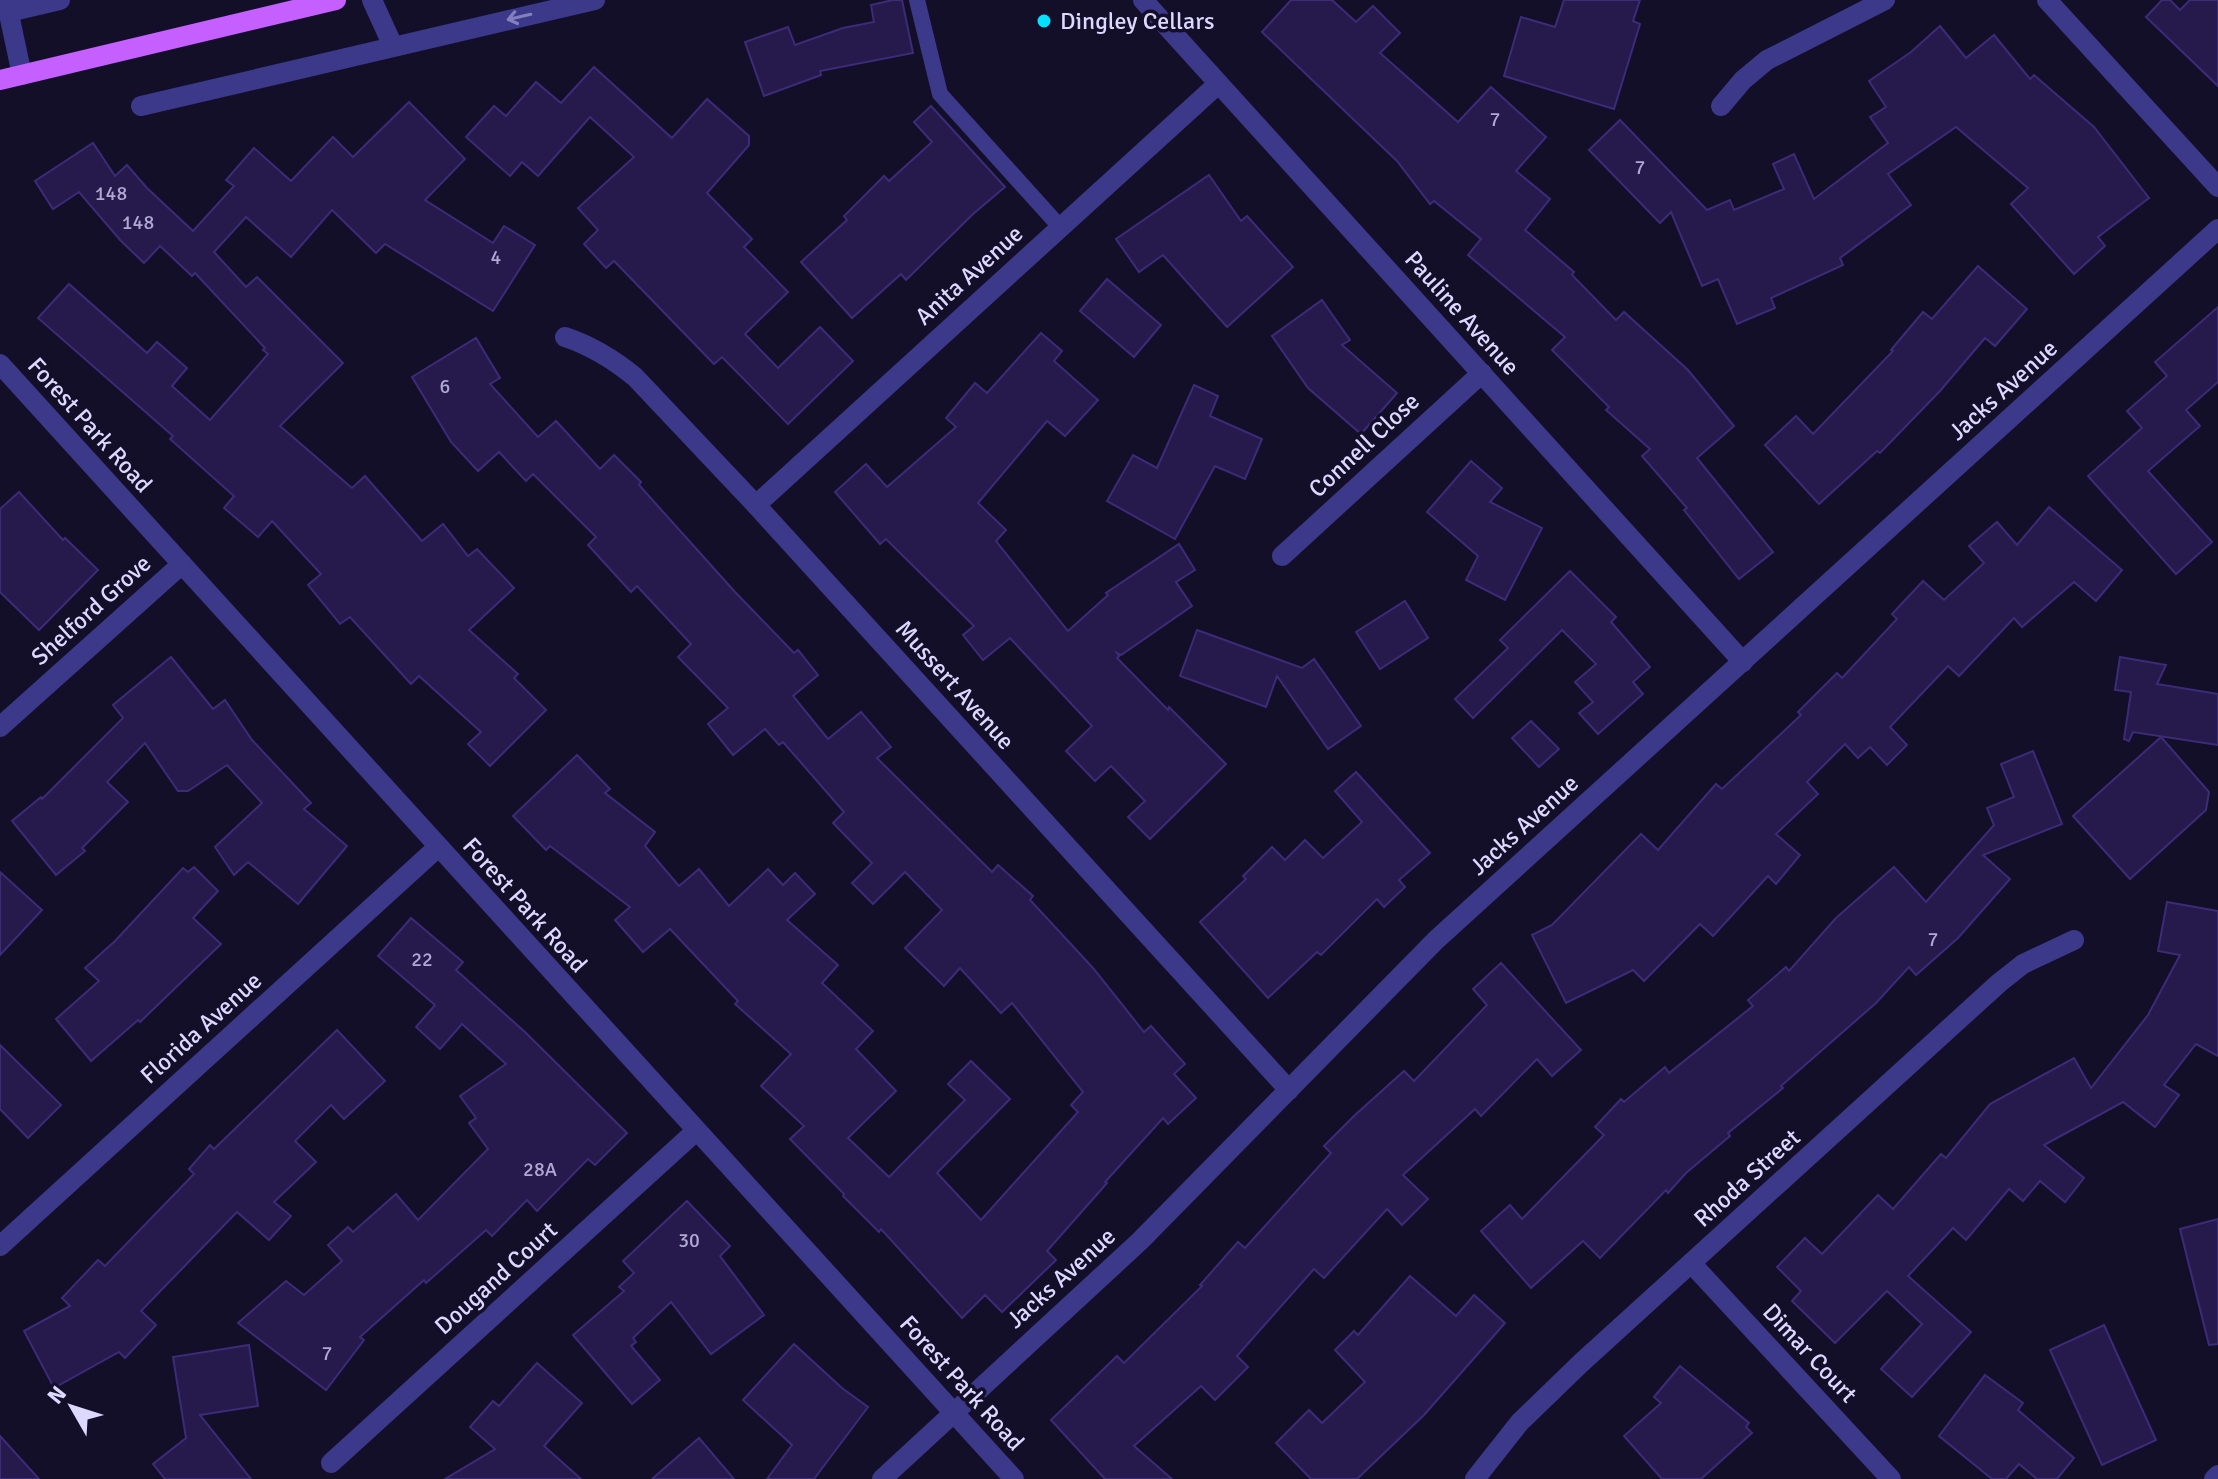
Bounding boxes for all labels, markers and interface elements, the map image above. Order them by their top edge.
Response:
place label: Dingley Cellars [1060,6,1215,36]
one-way arrow [507,11,532,26]
marker: Dingley Cellars [1035,12,1053,30]
house number: 7 [1490,107,1500,132]
house number: 7 [1635,155,1645,180]
house number: 148 [95,181,127,206]
house number: 148 [122,210,154,235]
street label: Anita Avenue [909,219,1029,331]
house number: 4 [491,245,502,270]
street label: Pauline Avenue [1398,245,1526,381]
street label: Jacks Avenue [1942,333,2064,447]
street label: Forest Park Road [21,351,159,499]
house number: 6 [440,374,450,399]
street label: Connell Close [1302,386,1426,504]
street label: Shelford Grove [25,548,157,672]
street label: Mussert Avenue [889,614,1021,756]
street label: Jacks Avenue [1463,768,1585,882]
street label: Forest Park Road [456,831,594,979]
house number: 7 [1928,927,1938,952]
house number: 22 [411,947,433,972]
street label: Florida Avenue [134,966,268,1090]
street label: Rhoda Street [1688,1122,1806,1234]
house number: 28A [523,1157,557,1182]
street label: Dougand Court [428,1215,564,1341]
street label: Jacks Avenue [1000,1221,1122,1335]
house number: 30 [678,1228,700,1253]
street label: Dimar Court [1756,1297,1864,1409]
street label: Forest Park Road [893,1309,1031,1457]
house number: 7 [322,1341,332,1366]
north arrow [32,1367,112,1447]
text: N [42,1380,72,1409]

